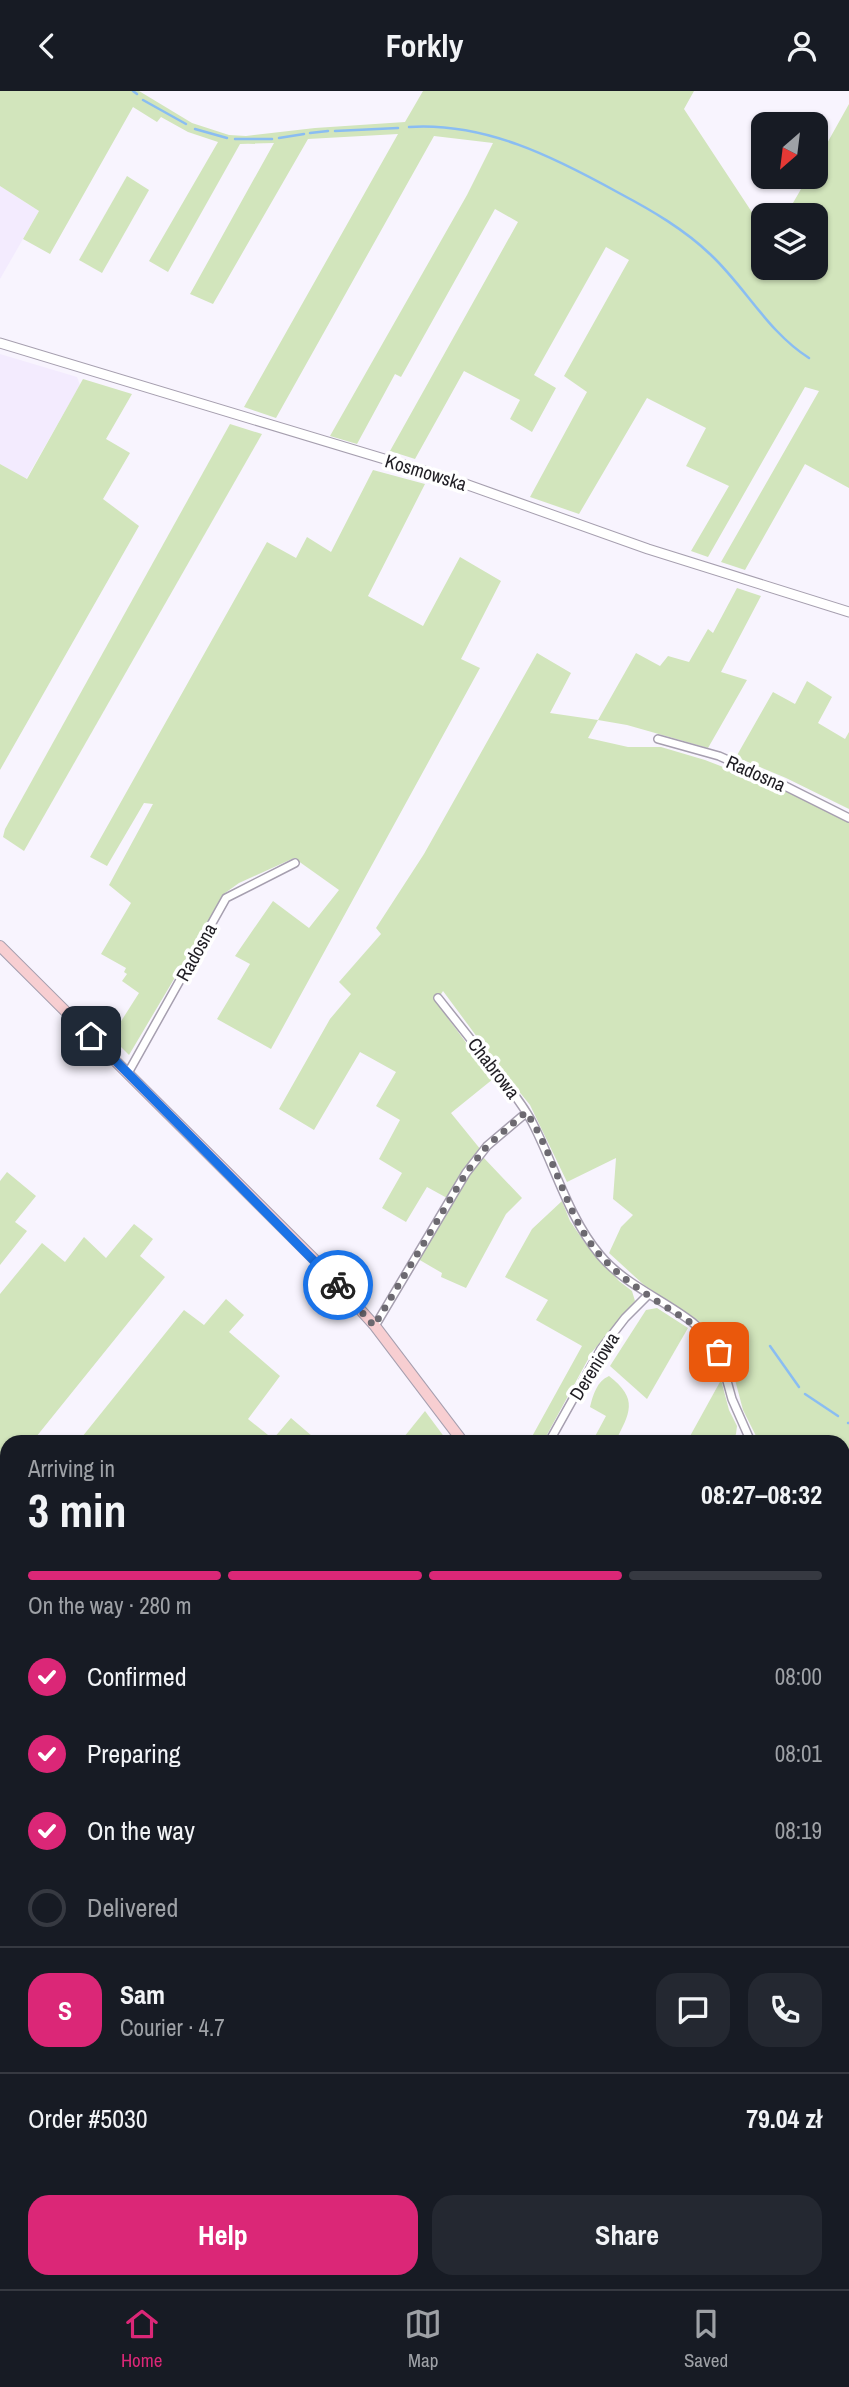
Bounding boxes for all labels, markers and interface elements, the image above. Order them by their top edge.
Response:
text: Forkly [386,24,463,67]
icon: back [28,27,66,65]
icon: person [783,27,821,65]
north arrow [751,112,828,189]
map controls [751,112,828,280]
button: layers [751,203,828,280]
street label: Kosmowska [382,447,470,497]
street label: Radosna [722,748,790,798]
street label: Radosna [170,918,223,986]
pin [61,1006,121,1066]
icon: home [72,1017,110,1055]
street label: Chabrowa [462,1032,526,1104]
courier [303,1250,373,1320]
icon: bike [319,1266,357,1304]
pin [689,1322,749,1382]
street label: Dereniowa [563,1327,625,1405]
icon: bag [700,1333,738,1371]
text: Arriving in [28,1453,115,1484]
text: 08:27–08:32 [701,1477,822,1512]
text: 3 min [28,1479,127,1541]
text: On the way · 280 m [28,1590,192,1621]
icon: check [28,1658,66,1696]
text: Confirmed [87,1659,187,1694]
text: 08:00 [775,1661,822,1692]
icon: check [28,1735,66,1773]
text: Preparing [87,1736,181,1771]
text: 08:01 [775,1738,822,1769]
icon: check [28,1812,66,1850]
text: On the way [87,1813,195,1848]
text: 08:19 [775,1815,822,1846]
text: Delivered [87,1890,178,1925]
button: chat [656,1973,730,2047]
button: phone [748,1973,822,2047]
text: Sam [120,1977,165,2012]
text: S [58,1993,72,2028]
text: Courier · 4.7 [120,2012,225,2043]
text: Order #5030 [28,2101,148,2136]
text: 79.04 zł [746,2101,822,2136]
button: Help [28,2195,418,2275]
button: Share [432,2195,822,2275]
tab: Home [121,2305,162,2373]
tab: Map [404,2305,442,2373]
tab: Saved [684,2305,728,2373]

